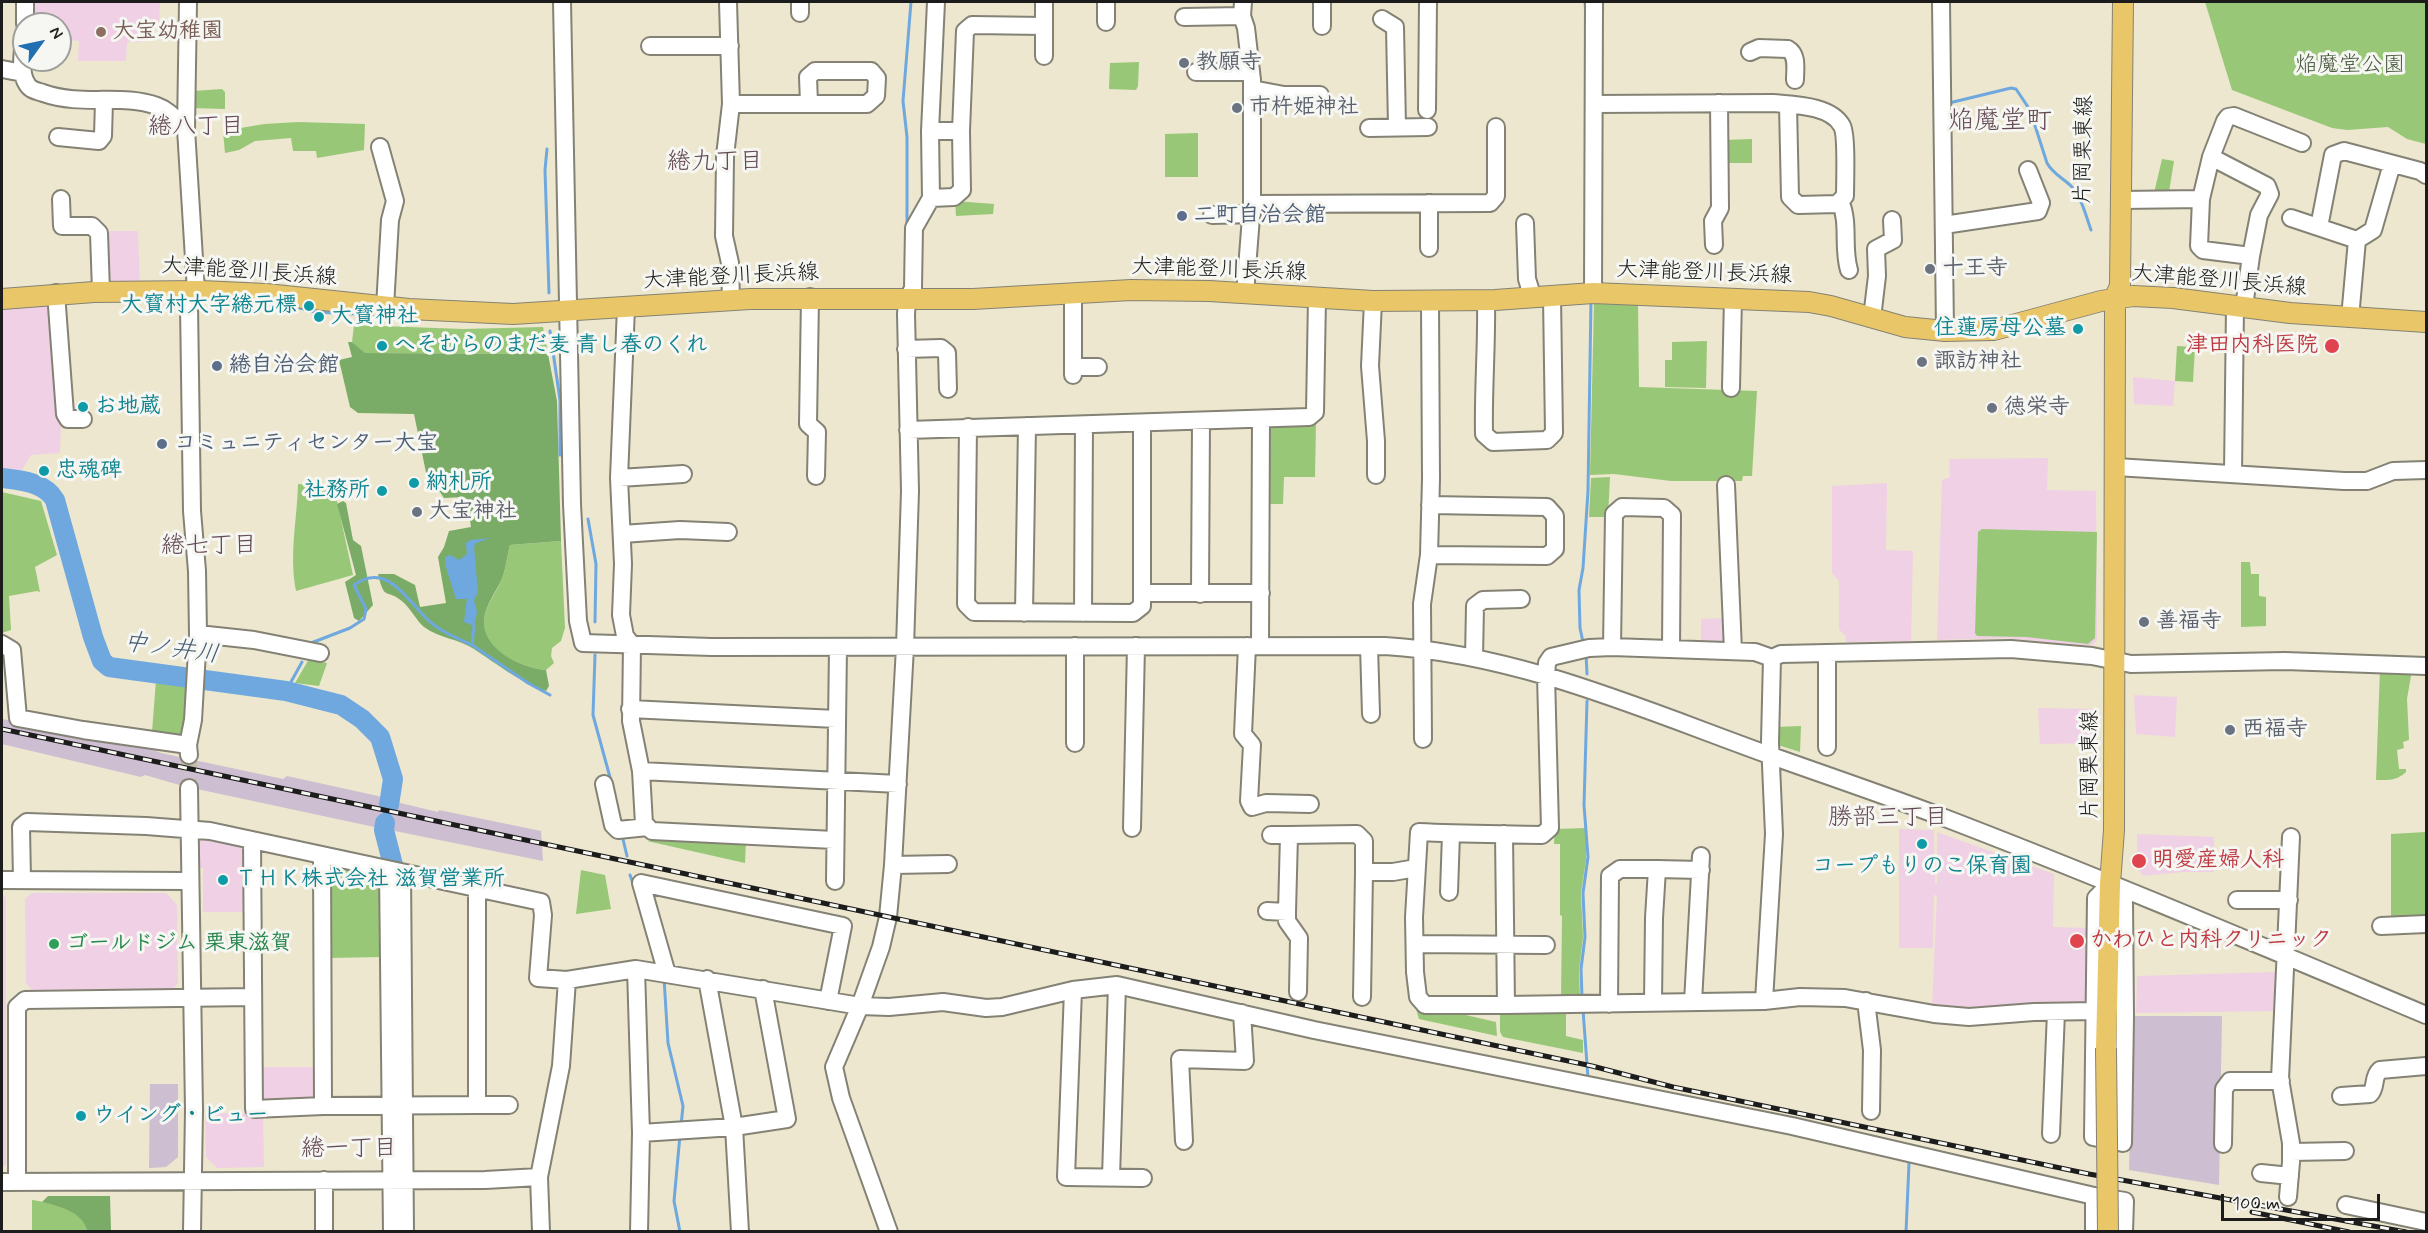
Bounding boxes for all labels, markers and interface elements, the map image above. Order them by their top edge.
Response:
north arrow [12,12,72,72]
place label: 大宝幼稚園 [113,19,223,45]
text: N [44,23,68,43]
marker: 大宝幼稚園 [94,25,108,39]
place label: 教願寺 [1196,50,1262,76]
park label: 焔魔堂公園 [2295,53,2405,79]
marker: 教願寺 [1177,56,1191,70]
place label: 市杵姫神社 [1249,95,1359,121]
street label: 片岡栗東線 [2071,95,2099,205]
marker: 市杵姫神社 [1230,101,1244,115]
district label: 焔魔堂町 [1948,107,2052,139]
district label: 綣八丁目 [148,114,244,142]
district label: 綣九丁目 [667,149,763,177]
place label: 二町自治会館 [1194,203,1326,229]
marker: 二町自治会館 [1175,209,1189,223]
street label: 大津能登川長浜線 [160,254,338,292]
street label: 大津能登川長浜線 [1131,255,1307,287]
place label: 十王寺 [1942,256,2008,282]
street label: 大津能登川長浜線 [1616,258,1792,290]
street label: 大津能登川長浜線 [642,260,820,296]
street label: 大津能登川長浜線 [2130,261,2308,303]
marker: 十王寺 [1923,262,1937,276]
place label: 大寳村大字綣元標 [121,293,297,319]
marker: 大寳村大字綣元標 [302,299,316,313]
place label: 大寳神社 [331,304,419,330]
marker: 大寳神社 [312,310,326,324]
place label: 住蓮房母公墓 [1934,316,2066,342]
marker: 住蓮房母公墓 [2071,322,2085,336]
place label: へそむらのまだ麦 青し春のくれ [394,333,708,359]
place label: 津田内科医院 [2186,333,2318,359]
marker: 津田内科医院 [2323,337,2341,355]
marker: へそむらのまだ麦 青し春のくれ [375,339,389,353]
place label: 諏訪神社 [1934,349,2022,375]
place label: 綣自治会館 [229,353,339,379]
marker: 諏訪神社 [1915,355,1929,369]
marker: 綣自治会館 [210,359,224,373]
place label: お地蔵 [95,394,161,420]
place label: 徳栄寺 [2004,395,2070,421]
marker: お地蔵 [76,400,90,414]
marker: 徳栄寺 [1985,401,1999,415]
place label: コミュニティセンター大宝 [174,431,438,457]
marker: コミュニティセンター大宝 [155,437,169,451]
place label: 忠魂碑 [56,458,122,484]
marker: 忠魂碑 [37,464,51,478]
place label: 納札所 [426,470,492,496]
marker: 納札所 [407,476,421,490]
place label: 社務所 [304,478,370,504]
marker: 社務所 [375,484,389,498]
place label: 大宝神社 [429,499,517,525]
marker: 大宝神社 [410,505,424,519]
district label: 綣七丁目 [161,533,257,561]
place label: 善福寺 [2156,609,2222,635]
marker: 善福寺 [2137,615,2151,629]
water label: 中ノ井川 [121,629,221,671]
street label: 片岡栗東線 [2078,710,2104,820]
place label: 西福寺 [2242,717,2308,743]
marker: 西福寺 [2223,723,2237,737]
district label: 勝部三丁目 [1828,805,1948,833]
marker: コープもりのこ保育園 [1915,837,1929,851]
place label: 明愛産婦人科 [2152,848,2284,874]
marker: 明愛産婦人科 [2130,852,2148,870]
place label: コープもりのこ保育園 [1812,854,2032,880]
place label: ＴＨＫ株式会社 滋賀営業所 [235,867,505,893]
marker: ＴＨＫ株式会社 滋賀営業所 [216,873,230,887]
place label: かわひと内科クリニック [2090,928,2332,954]
place label: ゴールドジム 栗東滋賀 [66,931,292,957]
marker: かわひと内科クリニック [2068,932,2086,950]
marker: ゴールドジム 栗東滋賀 [47,937,61,951]
place label: ウイング・ビュー [93,1103,269,1129]
marker: ウイング・ビュー [74,1109,88,1123]
district label: 綣一丁目 [301,1136,397,1164]
scale bar [2224,1182,2383,1220]
text: 100 m [2232,1192,2280,1216]

